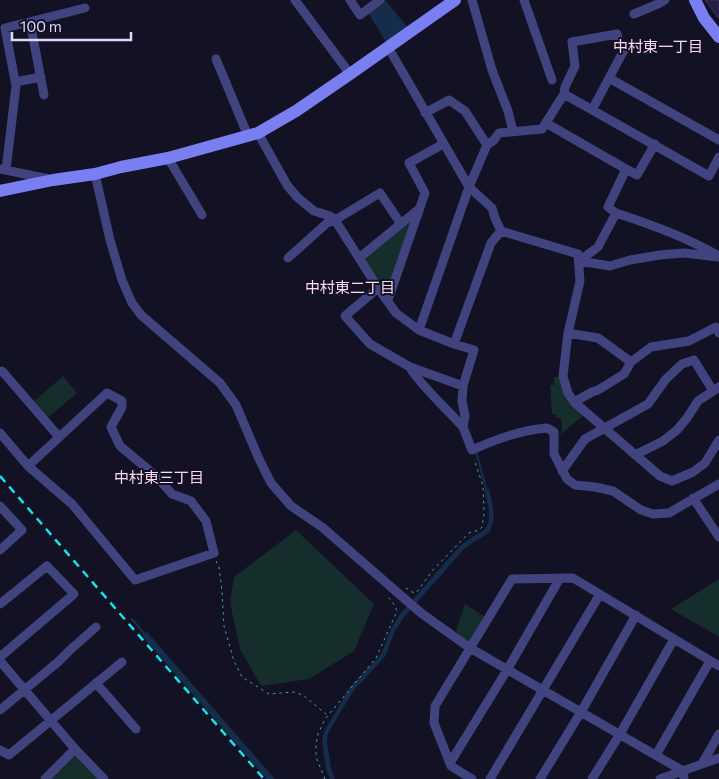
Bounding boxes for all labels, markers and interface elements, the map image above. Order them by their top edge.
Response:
scale bar [12,10,131,42]
text: 100 m [20,17,62,35]
district label: 中村東一丁目 [613,37,703,55]
district label: 中村東二丁目 [305,278,395,296]
district label: 中村東三丁目 [114,468,204,486]

